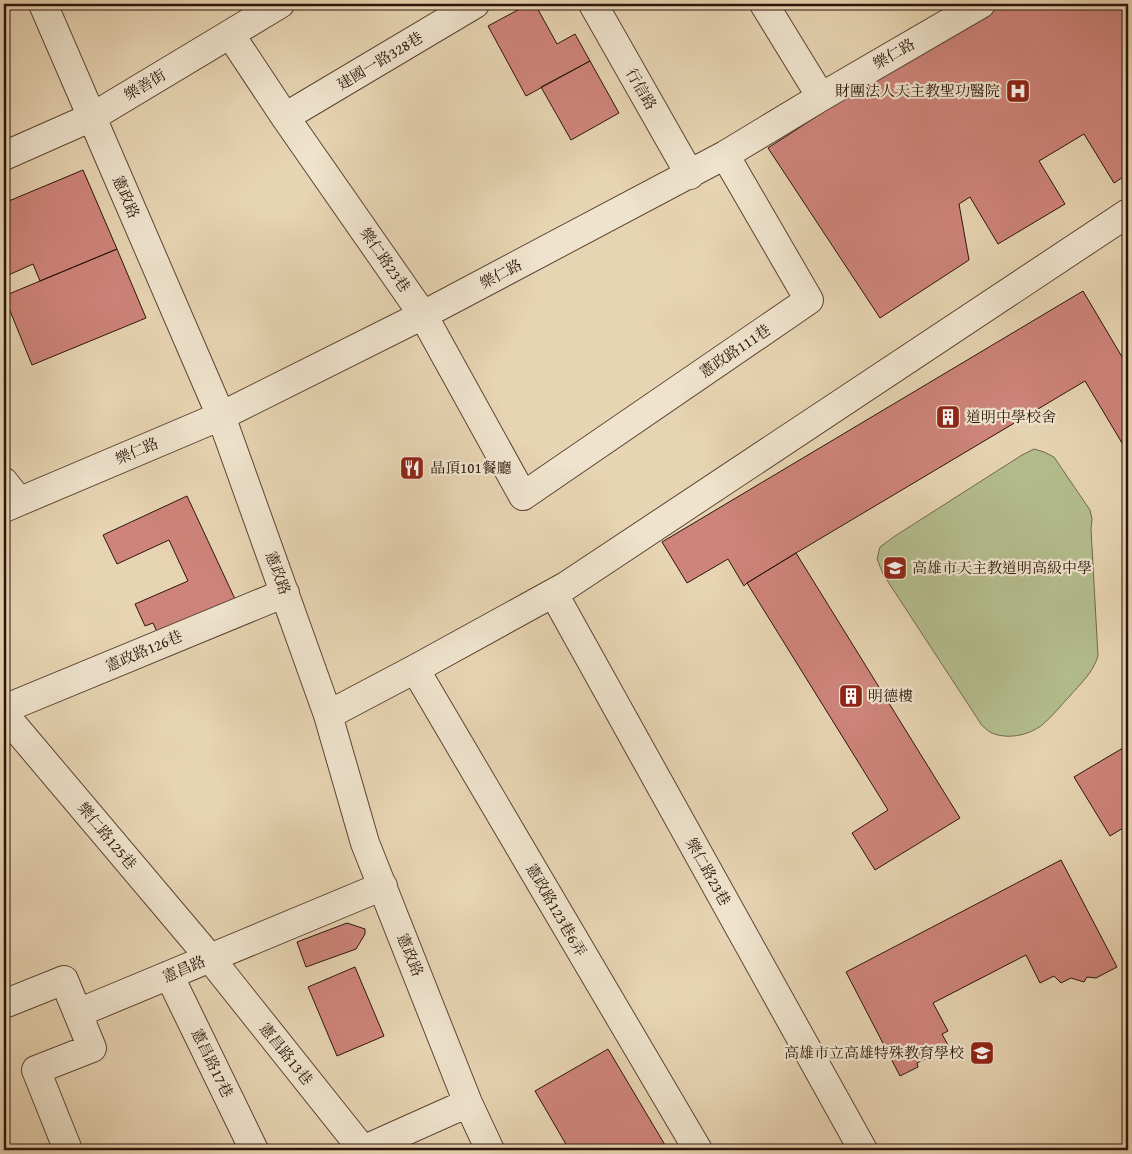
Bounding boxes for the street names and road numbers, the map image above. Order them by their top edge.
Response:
street label: 建國一路328巷 [333,27,427,94]
street label: 樂仁路 [869,33,918,74]
street label: 樂善街 [120,64,169,105]
street label: 行信路 [621,64,662,113]
street label: 憲政路 [108,172,145,222]
street label: 樂仁路23巷 [355,223,415,296]
street label: 樂仁路 [476,254,526,293]
street label: 憲政路111巷 [695,319,774,382]
street label: 樂仁路 [112,432,162,469]
street label: 憲政路 [261,548,296,598]
street label: 憲政路126巷 [102,625,185,676]
street label: 樂仁路125巷 [73,798,142,874]
street label: 樂仁路23巷 [681,834,736,909]
street label: 憲政路123巷6弄 [521,860,591,960]
street label: 憲政路 [392,930,429,980]
street label: 憲昌路 [159,950,209,987]
street label: 憲昌路13巷 [255,1018,318,1089]
street label: 憲昌路17巷 [187,1025,238,1101]

